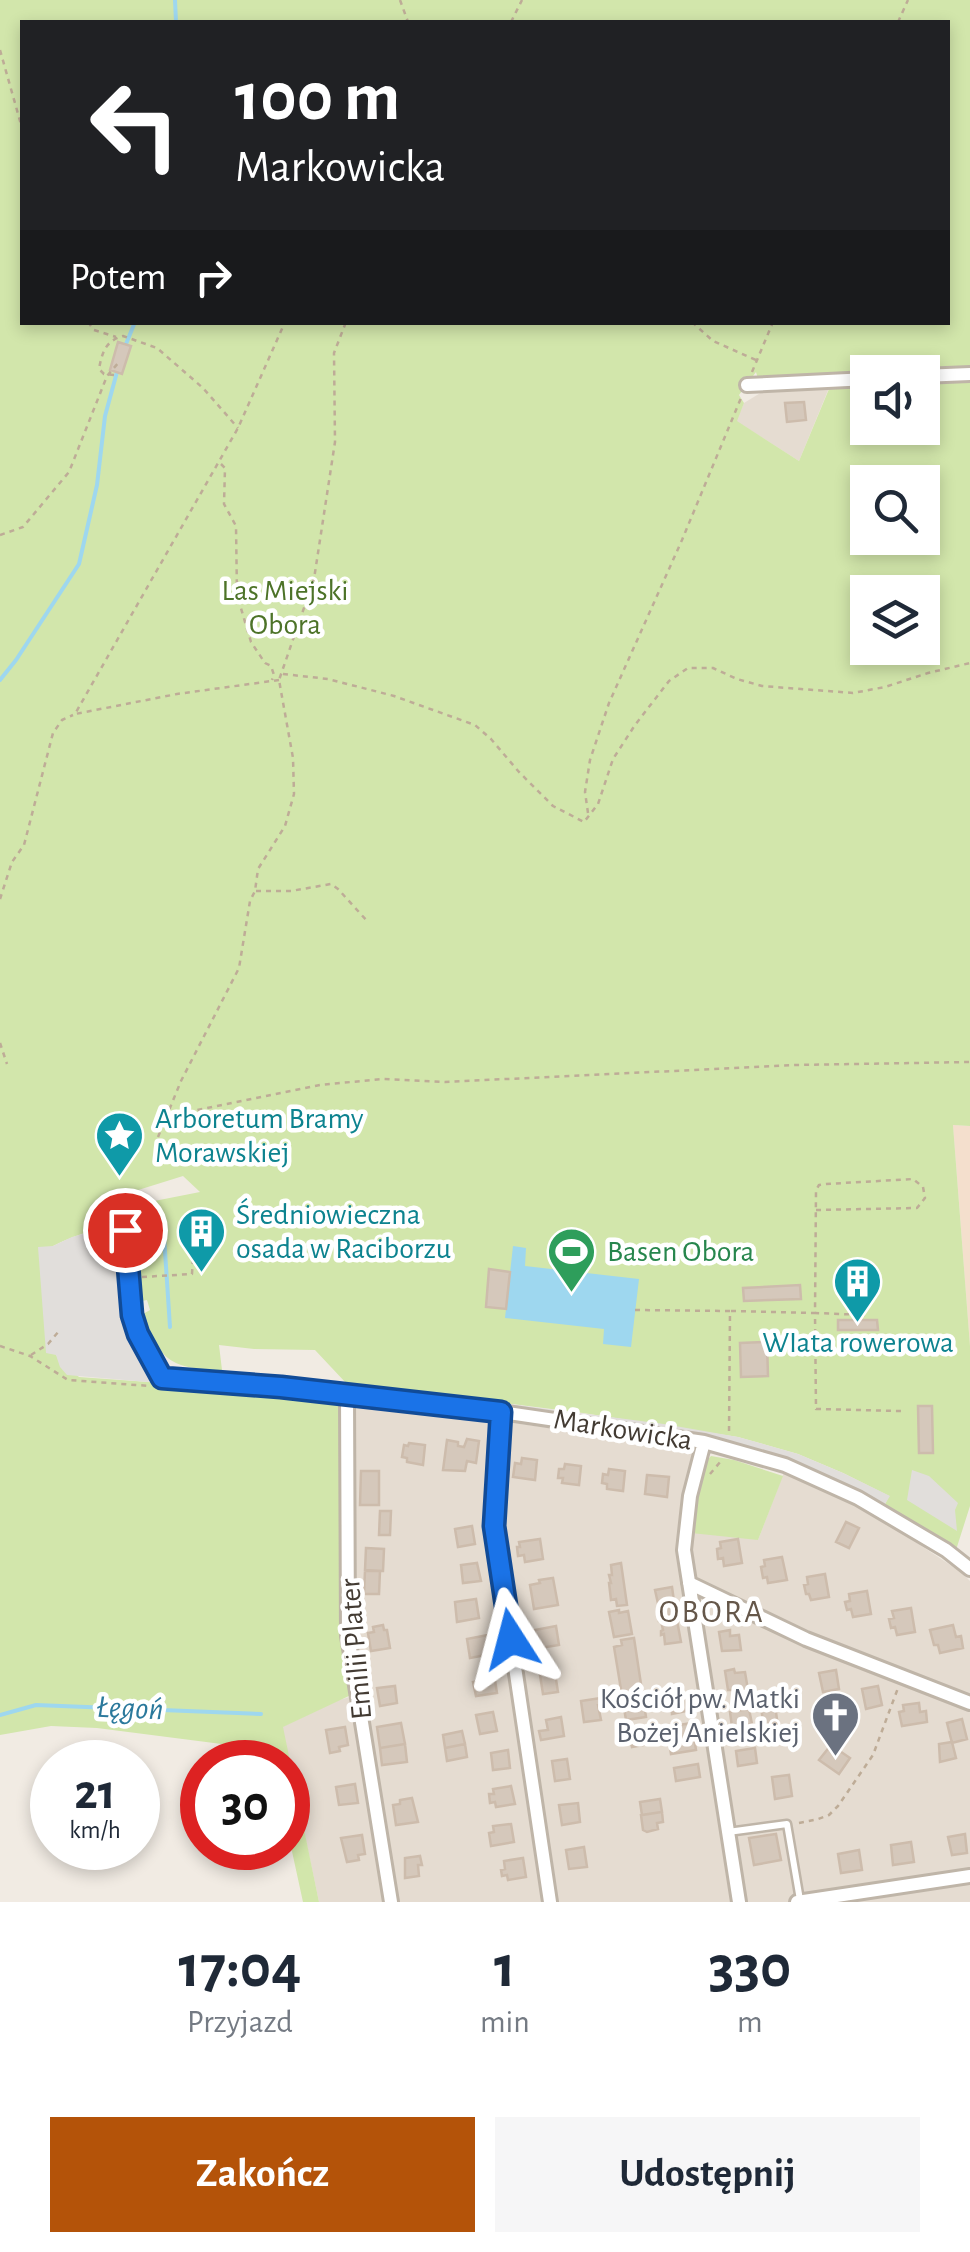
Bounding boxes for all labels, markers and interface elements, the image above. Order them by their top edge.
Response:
icon: left [70,60,200,190]
text: 100 m [235,63,400,133]
text: Markowicka [235,145,445,190]
icon: right [186,250,241,305]
text: Potem [70,259,166,297]
map controls [850,355,940,665]
button: sound [850,355,940,445]
button: search [850,465,940,555]
button: layers [850,575,940,665]
park label: Las Miejski Obora [221,576,349,640]
place label: Arboretum Bramy Morawskiej [155,1104,364,1168]
place icon: Arboretum Bramy Morawskiej [94,1110,146,1178]
pin [83,1188,168,1273]
place label: Średniowieczna osada w Raciborzu [236,1197,451,1264]
icon: arrive [98,1203,153,1258]
building icon: Średniowieczna osada w Raciborzu [175,1206,227,1274]
sports icon: Basen Obora [546,1226,598,1294]
place label: Basen Obora [607,1237,754,1267]
building icon: WIata rowerowa [832,1256,884,1324]
place label: WIata rowerowa [762,1328,954,1358]
street label: Markowicka [551,1404,695,1456]
street label: Emilii Plater [335,1577,377,1721]
position arrow [459,1587,563,1691]
district label: OBORA [659,1596,765,1628]
place label: Kościół pw. Matki Bożej Anielskiej [600,1684,800,1748]
church icon: Kościół pw. Matki Bożej Anielskiej [809,1690,861,1758]
water label: Łęgoń [96,1691,164,1725]
speed limit sign: 30 [180,1740,310,1870]
text: 21 [74,1768,116,1818]
text: km/h [69,1818,121,1843]
text: 17:04 [179,1938,301,1998]
text: 1 [494,1938,516,1998]
text: 330 [708,1938,791,1998]
text: Przyjazd [187,2006,293,2038]
text: min [480,2006,530,2038]
text: m [737,2006,763,2038]
button: Zakończ [50,2117,475,2232]
button: Udostępnij [495,2117,920,2232]

